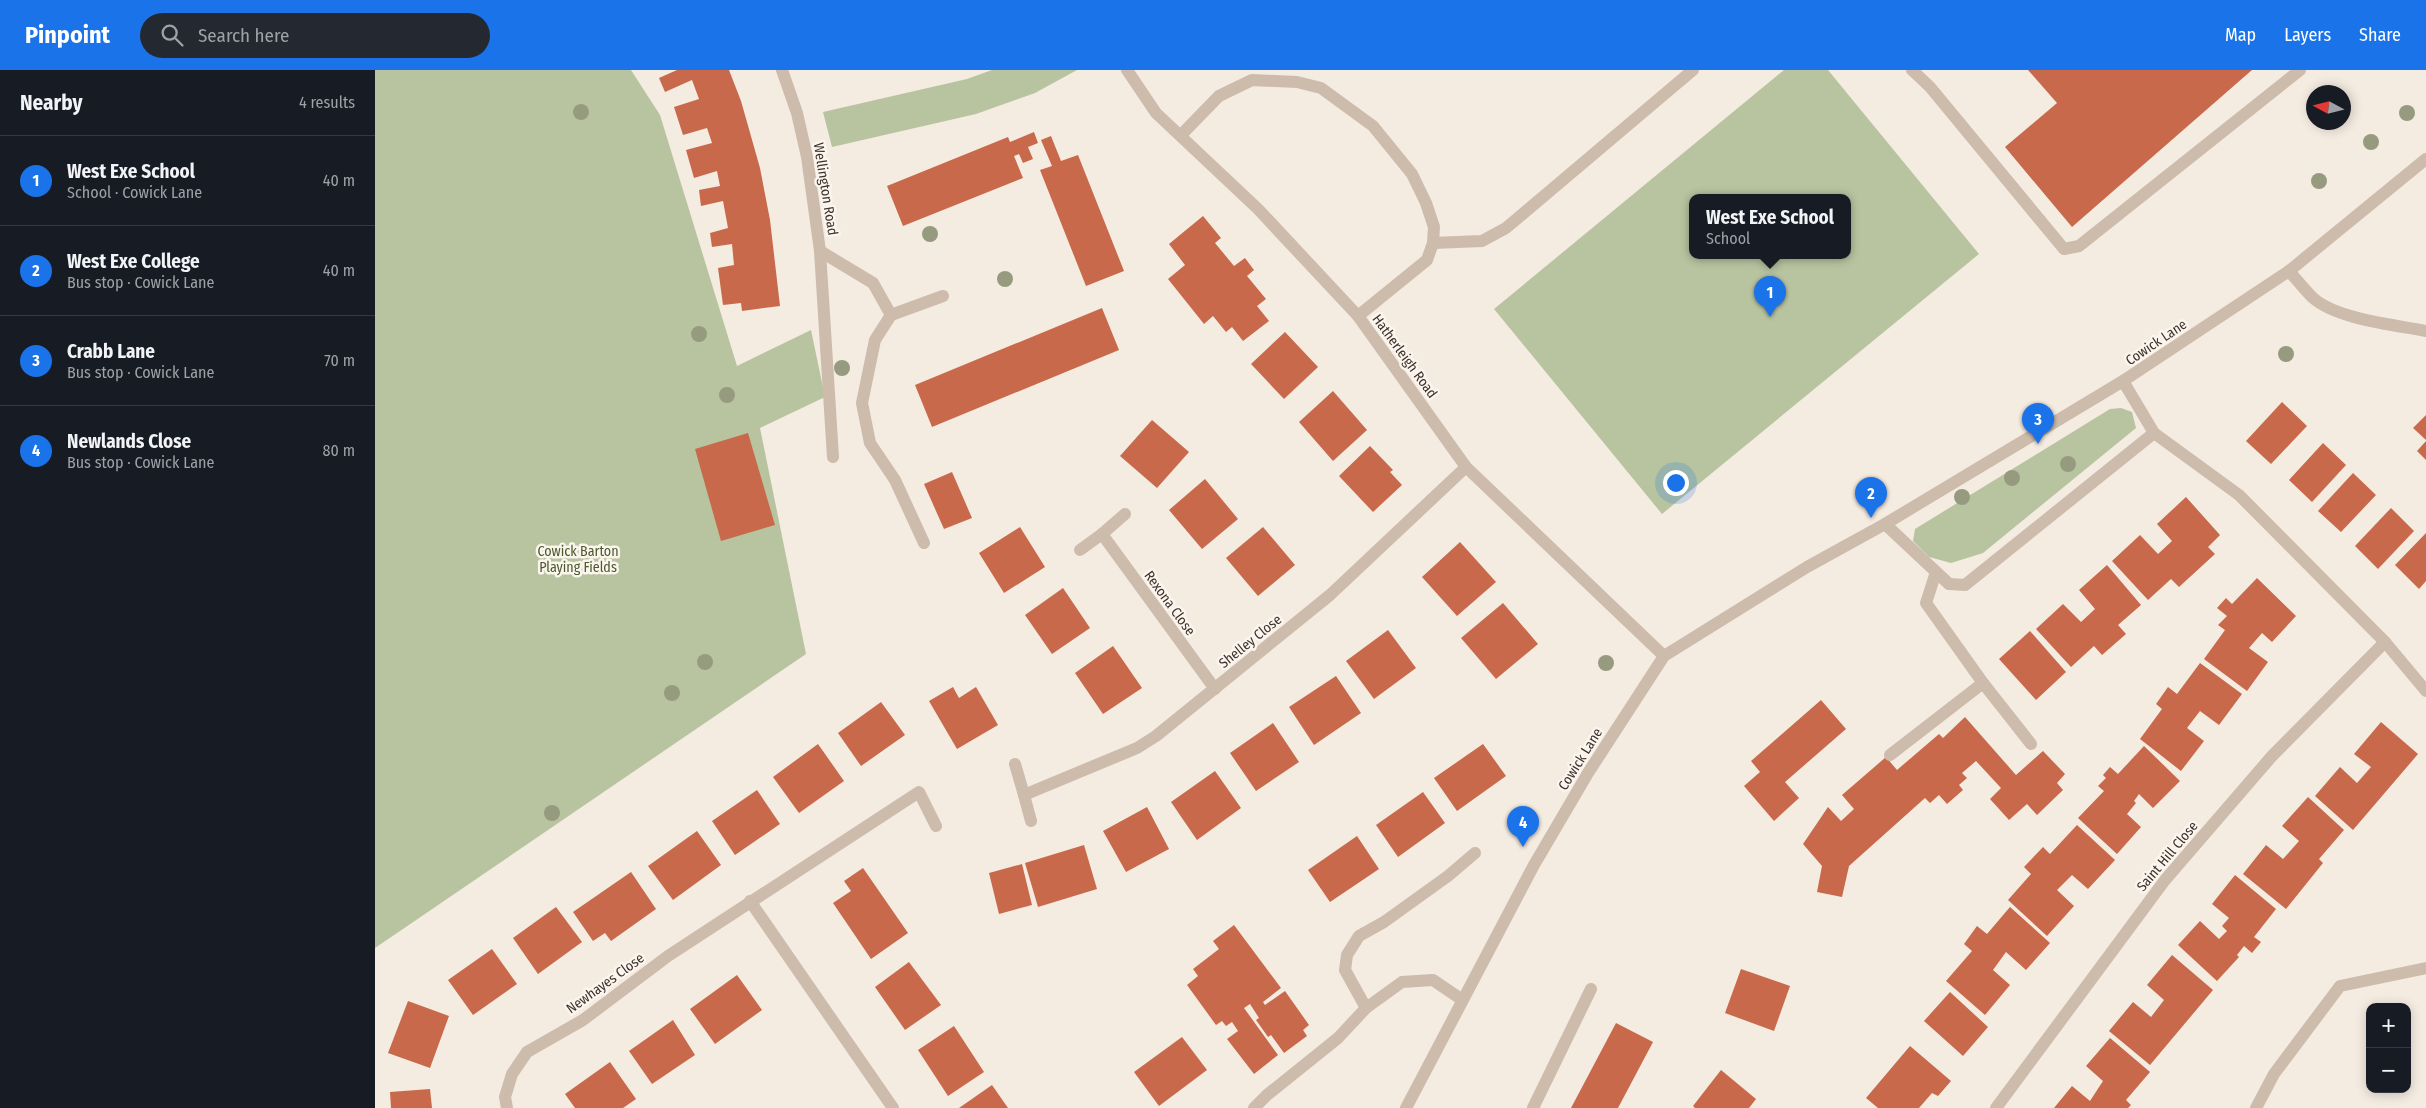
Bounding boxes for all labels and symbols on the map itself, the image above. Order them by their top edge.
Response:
north arrow [2306,85,2351,130]
street label: Wellington Road [810,142,841,237]
pin: 1 [1754,276,1786,317]
street label: Hatherleigh Road [1368,311,1441,402]
street label: Cowick Lane [2123,316,2190,369]
pin: 3 [2022,403,2054,444]
your location [1663,470,1689,496]
pin: 2 [1855,477,1887,518]
park label: Cowick Barton Playing Fields [537,543,619,576]
street label: Rexona Close [1140,568,1199,639]
street label: Shelley Close [1216,611,1285,672]
street label: Cowick Lane [1555,725,1606,793]
pin: 4 [1507,806,1539,847]
street label: Saint Hill Close [2133,818,2202,895]
street label: Newhayes Close [563,949,648,1017]

